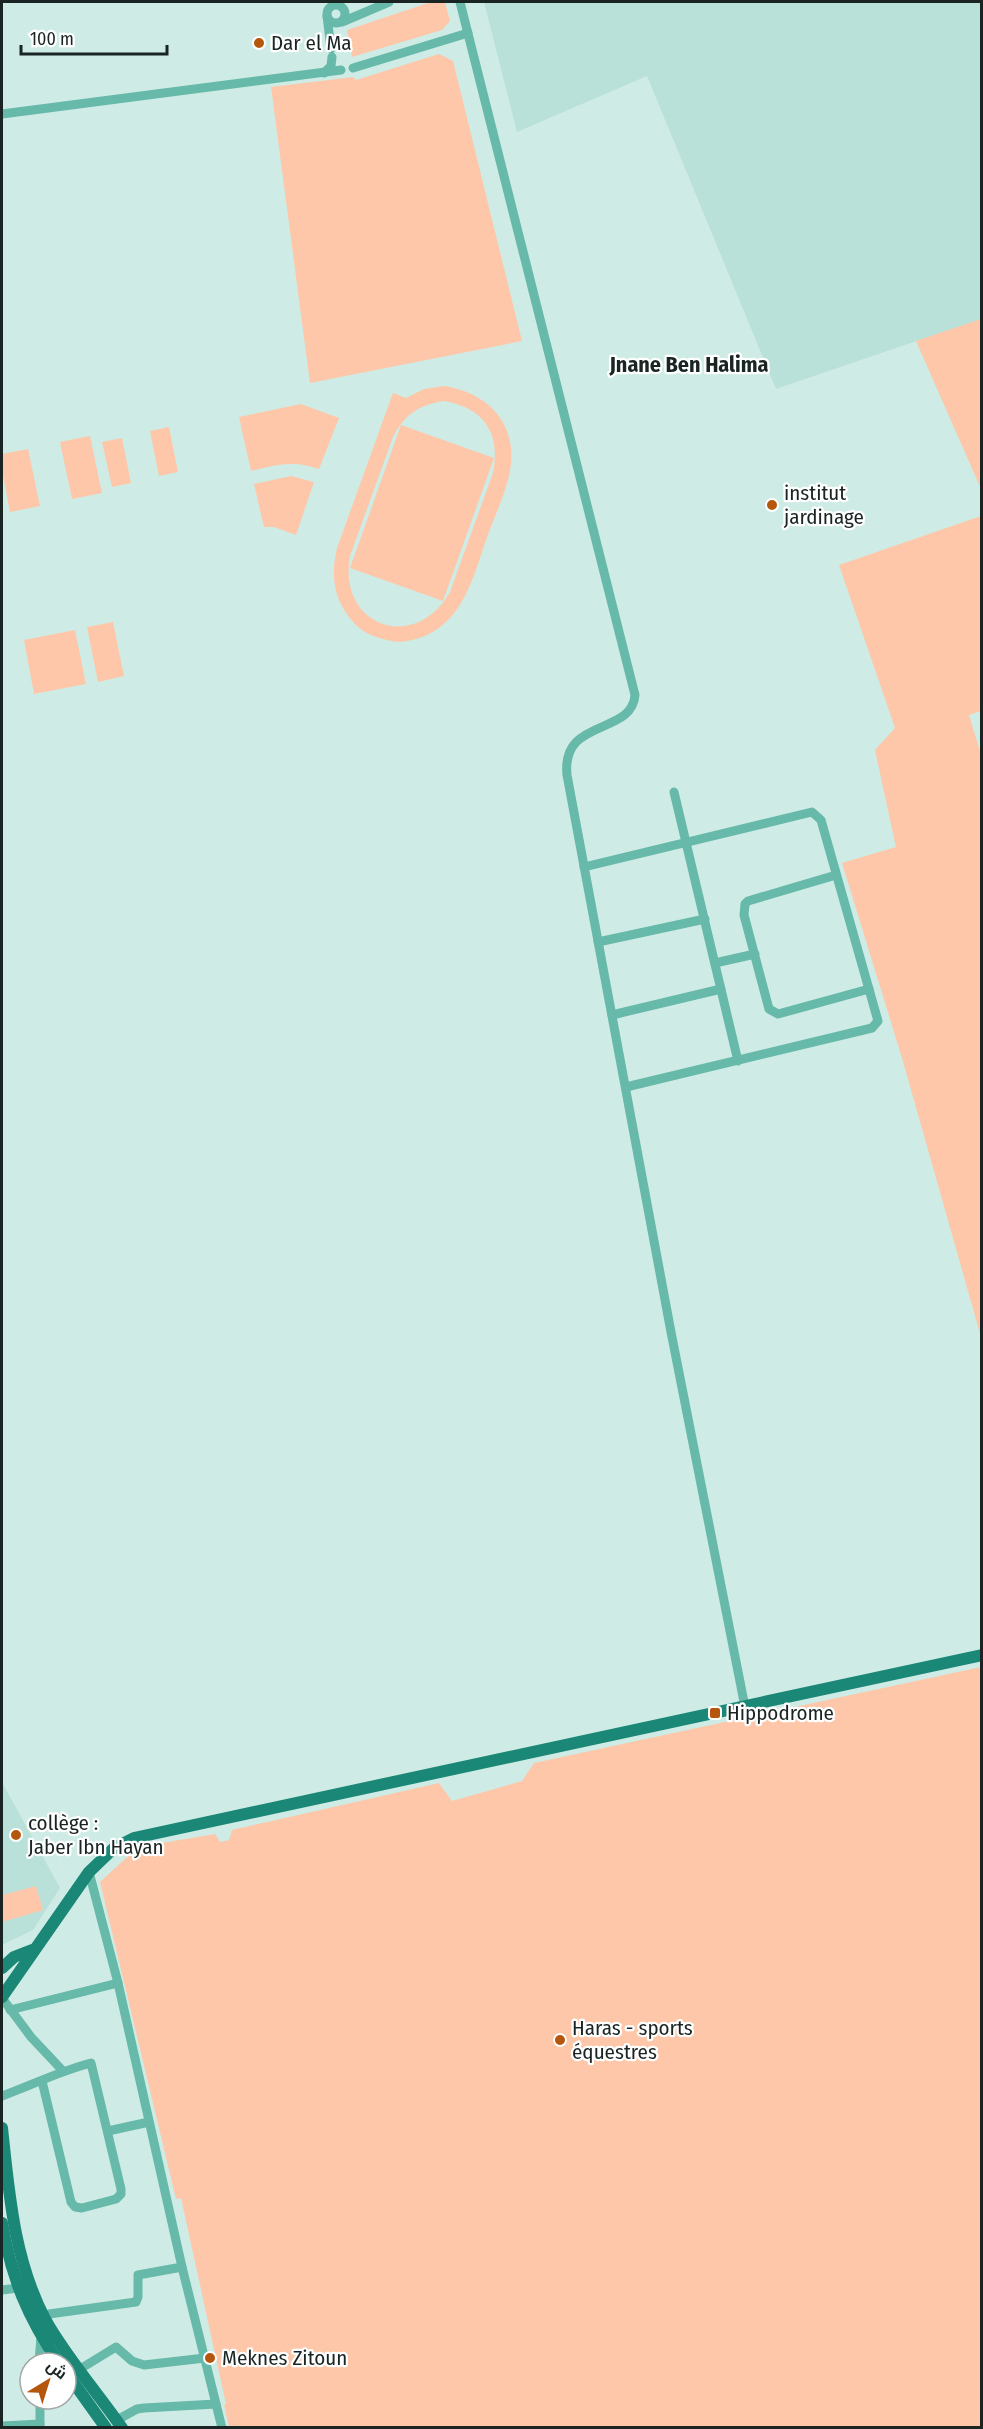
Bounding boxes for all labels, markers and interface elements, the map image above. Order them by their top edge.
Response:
scale bar [21,18,166,56]
text: 100 m [30,28,74,50]
place label: Dar el Ma [271,30,352,56]
marker: Dar el Ma [252,36,266,50]
district label: Jnane Ben Halima [608,351,769,378]
place label: institut jardinage [783,480,864,530]
marker: institut jardinage [765,498,779,512]
place label: Hippodrome [727,1700,834,1726]
marker: Hippodrome [708,1706,722,1720]
place label: collège : Jaber Ibn Hayan [28,1810,164,1860]
marker: collège : Jaber Ibn Hayan [9,1828,23,1842]
place label: Haras - sports équestres [572,2015,693,2065]
marker: Haras - sports équestres [553,2033,567,2047]
place label: Meknes Zitoun [222,2345,347,2371]
north arrow [18,2351,78,2411]
marker: Meknes Zitoun [203,2351,217,2365]
text: ش [43,2356,71,2383]

